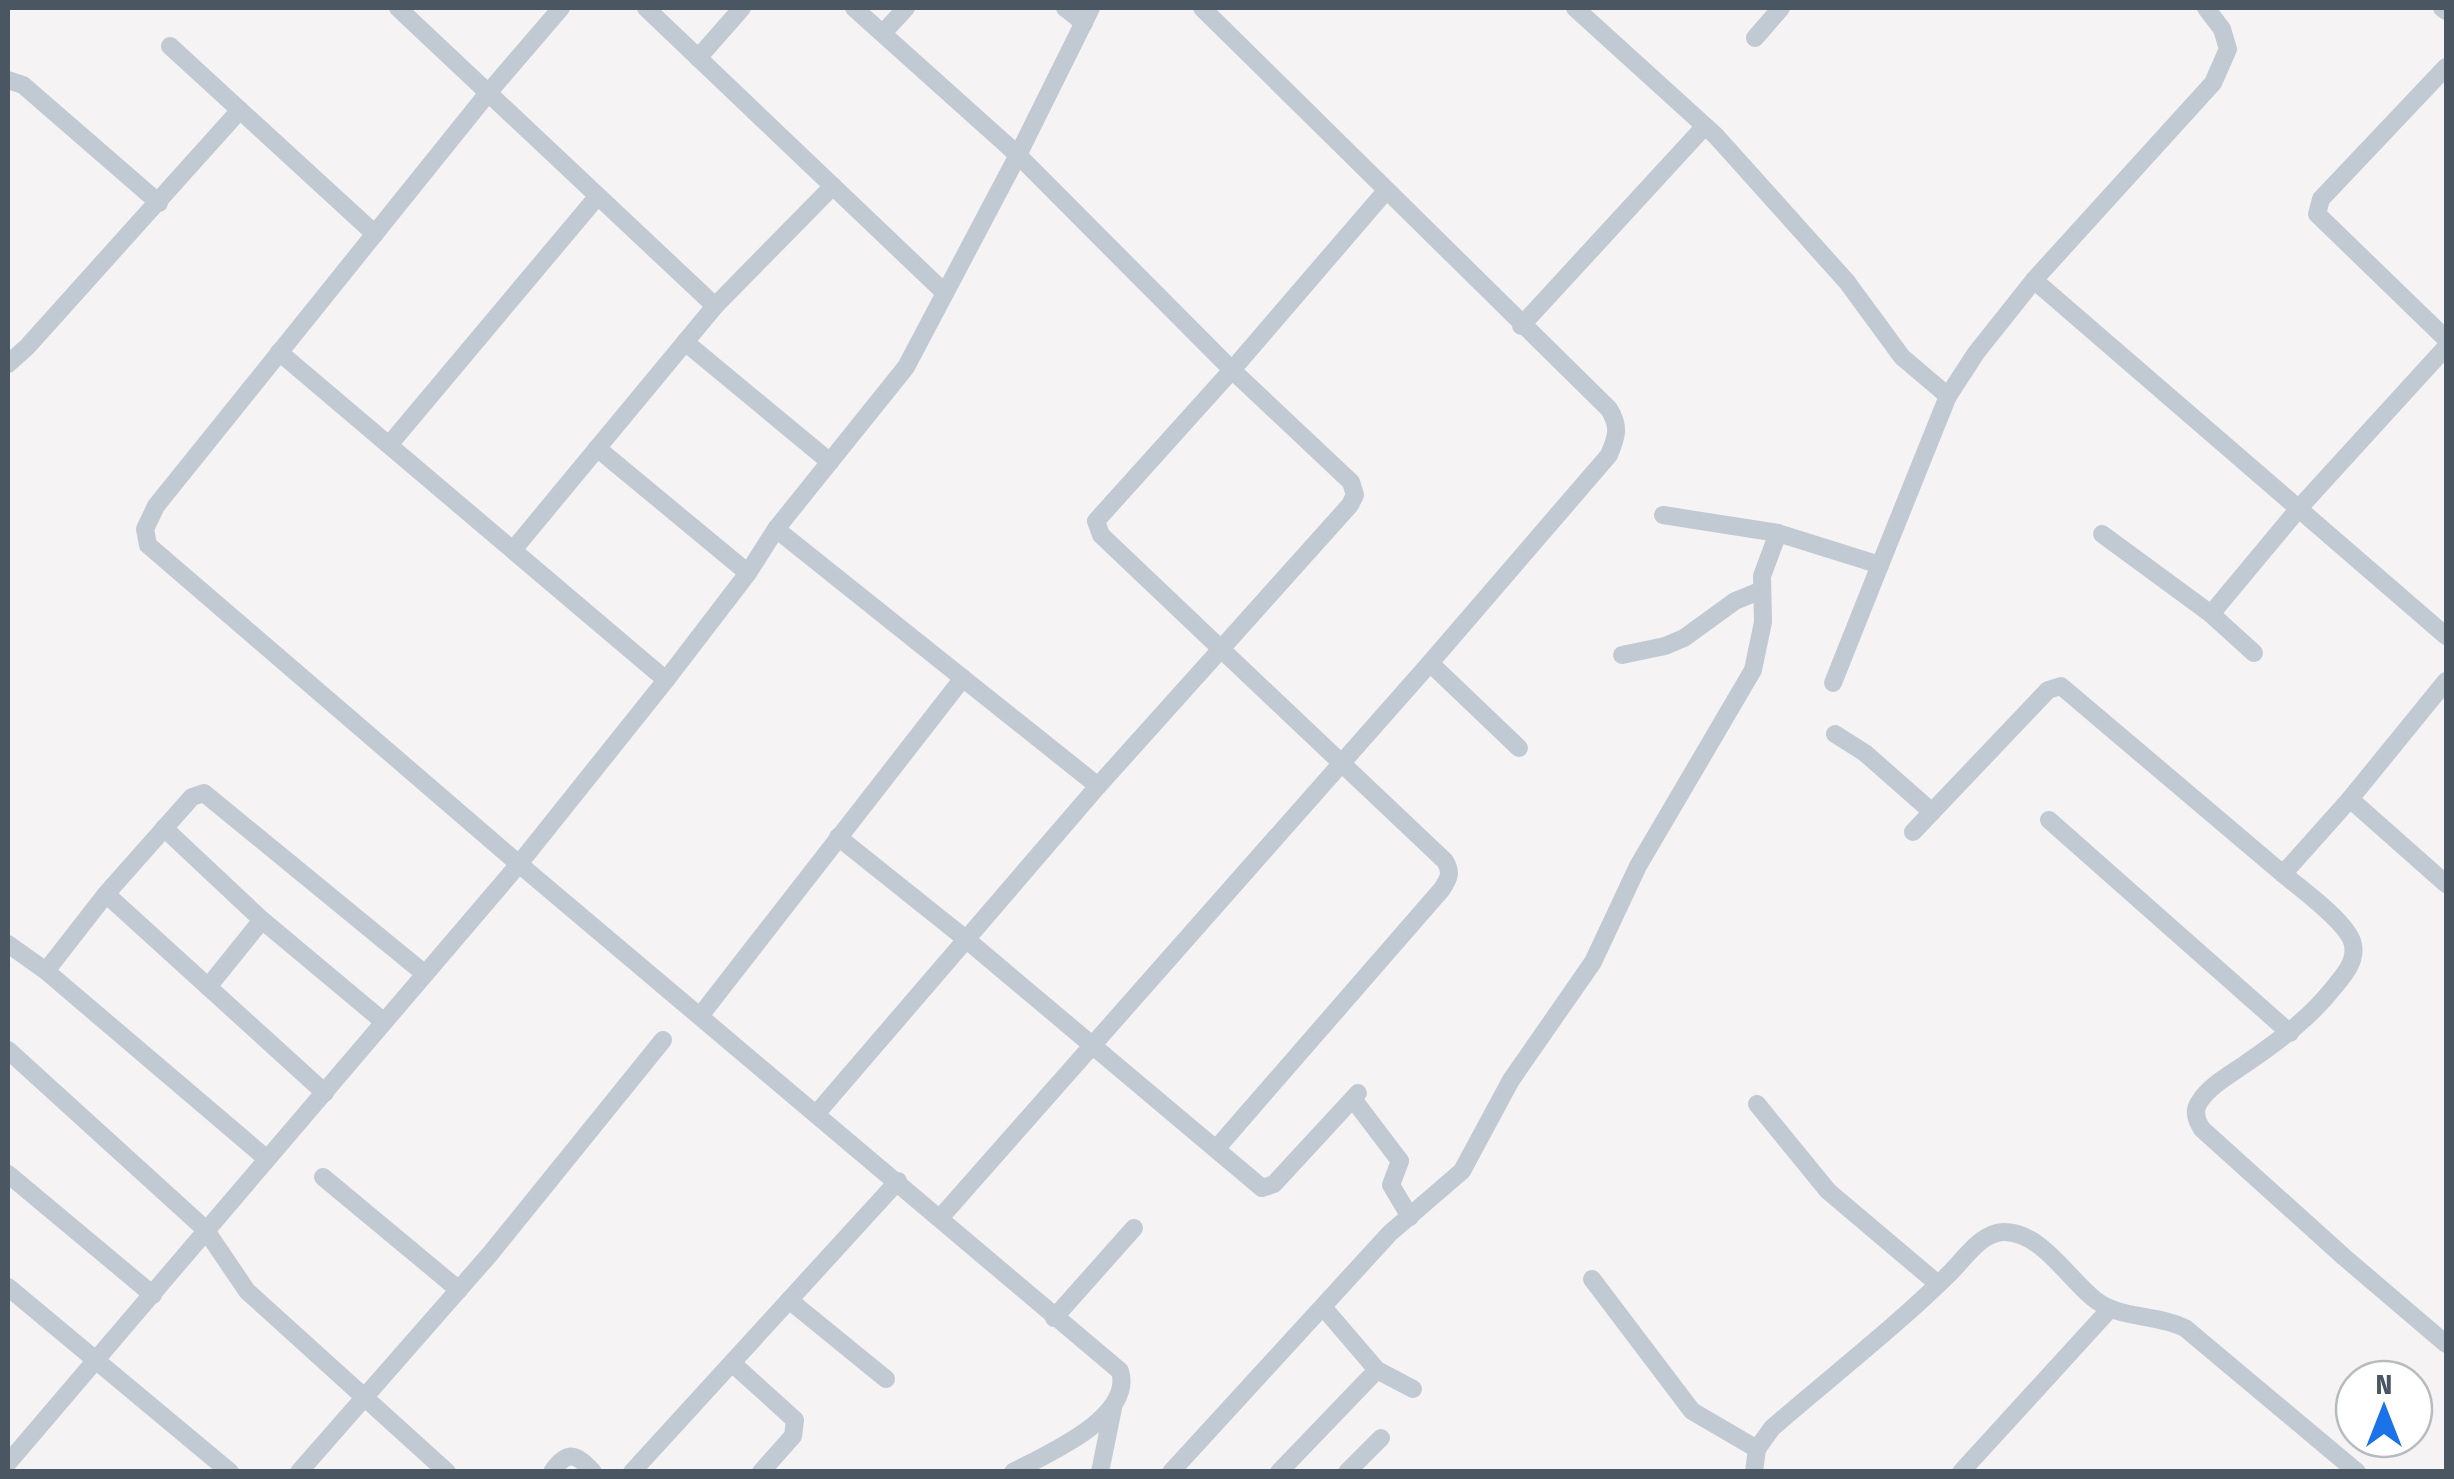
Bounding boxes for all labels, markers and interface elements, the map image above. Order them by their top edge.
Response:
north arrow [2334,1359,2434,1459]
text: N [2376,1368,2392,1401]

